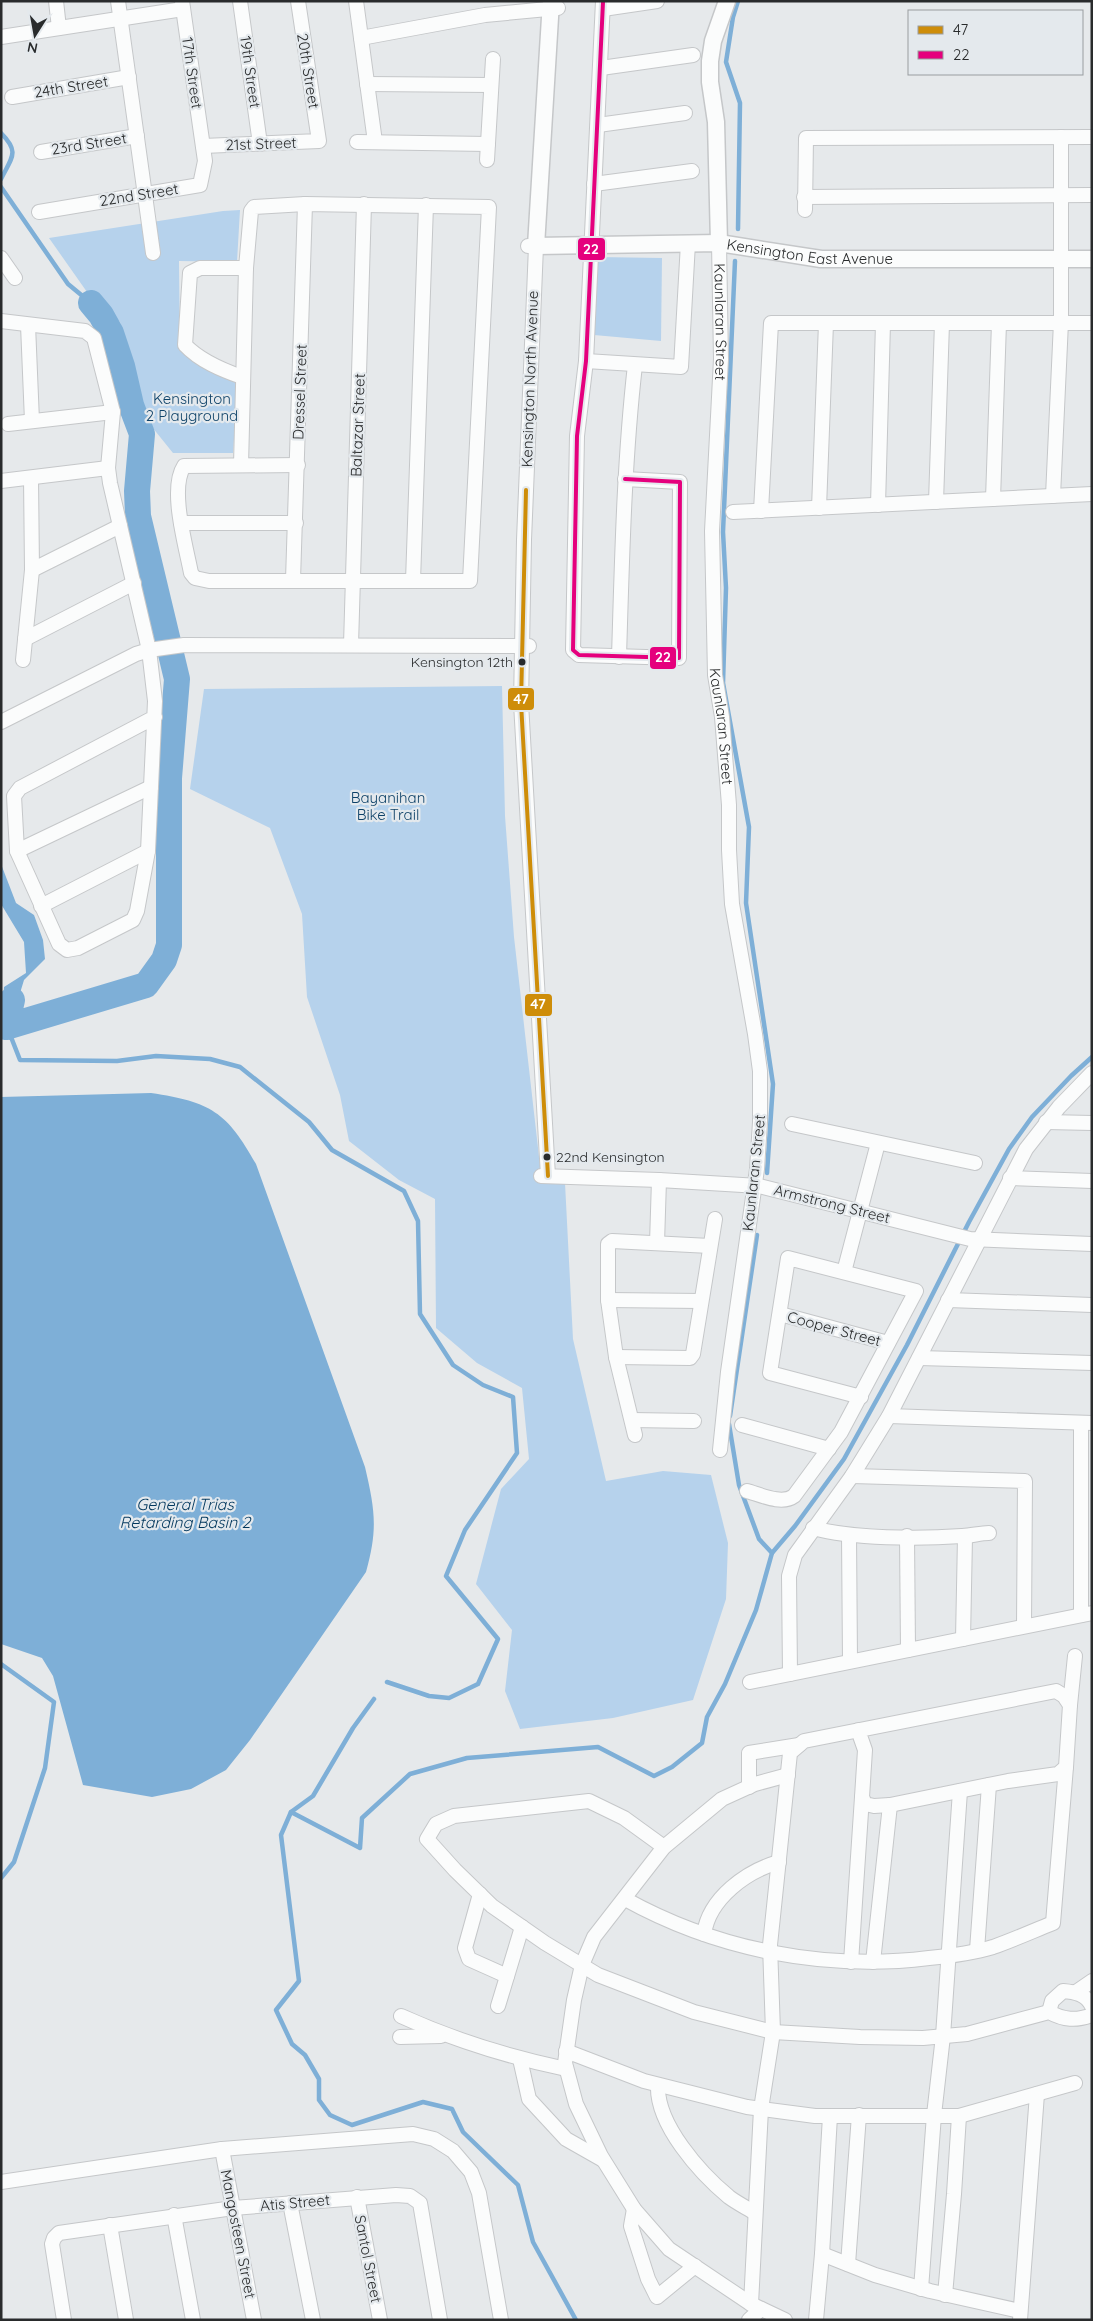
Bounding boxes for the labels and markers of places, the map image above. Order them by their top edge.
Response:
place label: Kensington 12th [411,653,513,671]
marker: Kensington 12th [517,657,527,667]
place label: 22nd Kensington [556,1148,665,1166]
marker: 22nd Kensington [542,1152,552,1162]

